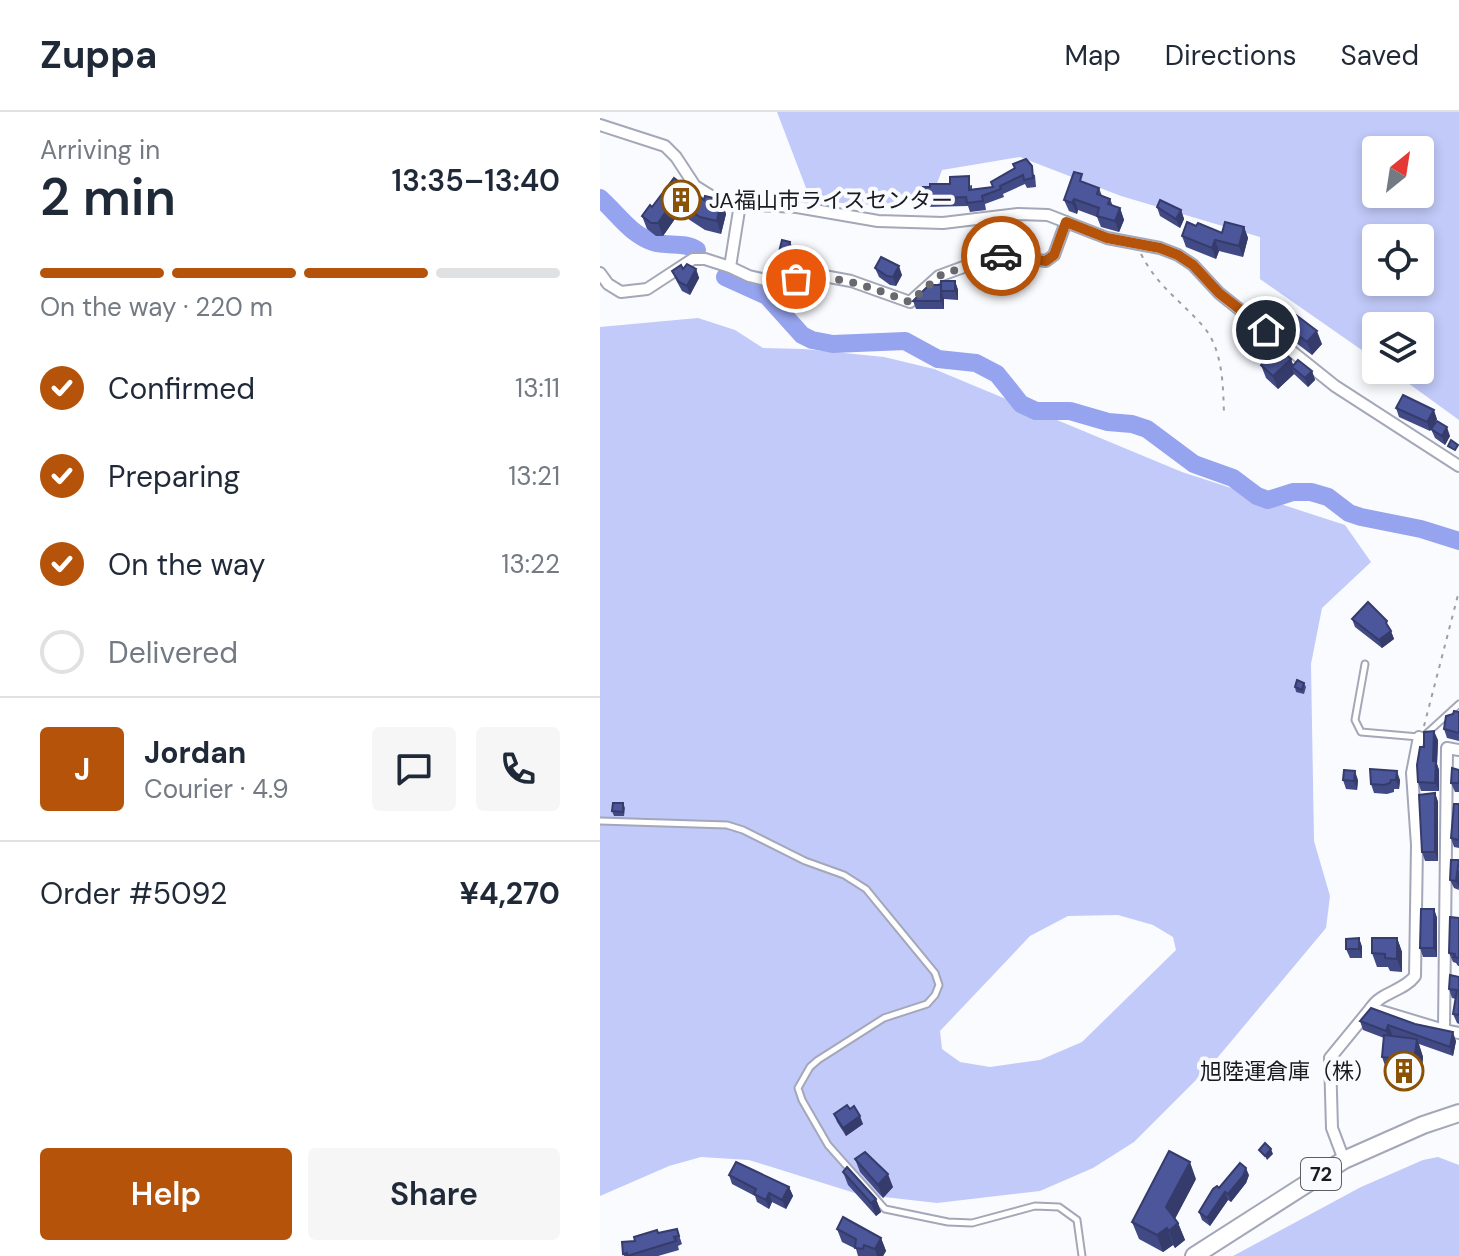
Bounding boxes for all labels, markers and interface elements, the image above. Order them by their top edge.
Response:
text: Zuppa [40,30,157,80]
text: Map [1064,37,1121,74]
text: Directions [1165,37,1297,74]
text: Saved [1341,37,1419,74]
text: Arriving in [40,133,160,167]
north arrow [1362,136,1434,208]
map controls [1362,136,1434,384]
text: 13:35–13:40 [392,161,560,200]
text: 2 min [40,163,176,231]
building icon: JA福山市ライスセンター [660,179,702,221]
place label: JA福山市ライスセンター [709,186,953,215]
courier [961,216,1041,296]
button: locate [1362,224,1434,296]
icon: car [979,234,1023,278]
pin [762,245,830,313]
icon: bag [774,257,818,301]
text: On the way · 220 m [40,290,273,324]
pin [1232,296,1300,364]
icon: home [1244,308,1288,352]
button: layers [1362,312,1434,384]
icon: check [40,366,84,410]
text: Confirmed [108,369,255,408]
text: 13:11 [515,371,560,405]
icon: check [40,454,84,498]
text: Preparing [108,457,240,496]
text: 13:21 [508,459,560,493]
icon: check [40,542,84,586]
text: On the way [108,545,265,584]
text: 13:22 [501,547,560,581]
text: Delivered [108,633,238,672]
button: chat [372,727,456,811]
button: phone [476,727,560,811]
text: Jordan [144,733,246,772]
text: J [74,750,90,789]
text: Courier · 4.9 [144,772,289,806]
text: Order #5092 [40,874,227,913]
text: ¥4,270 [459,874,560,913]
building icon: 旭陸運倉庫（株） [1383,1050,1425,1092]
place label: 旭陸運倉庫（株） [1200,1057,1376,1086]
button: Help [40,1148,292,1240]
button: Share [308,1148,560,1240]
road number: 72 [1301,1158,1341,1190]

